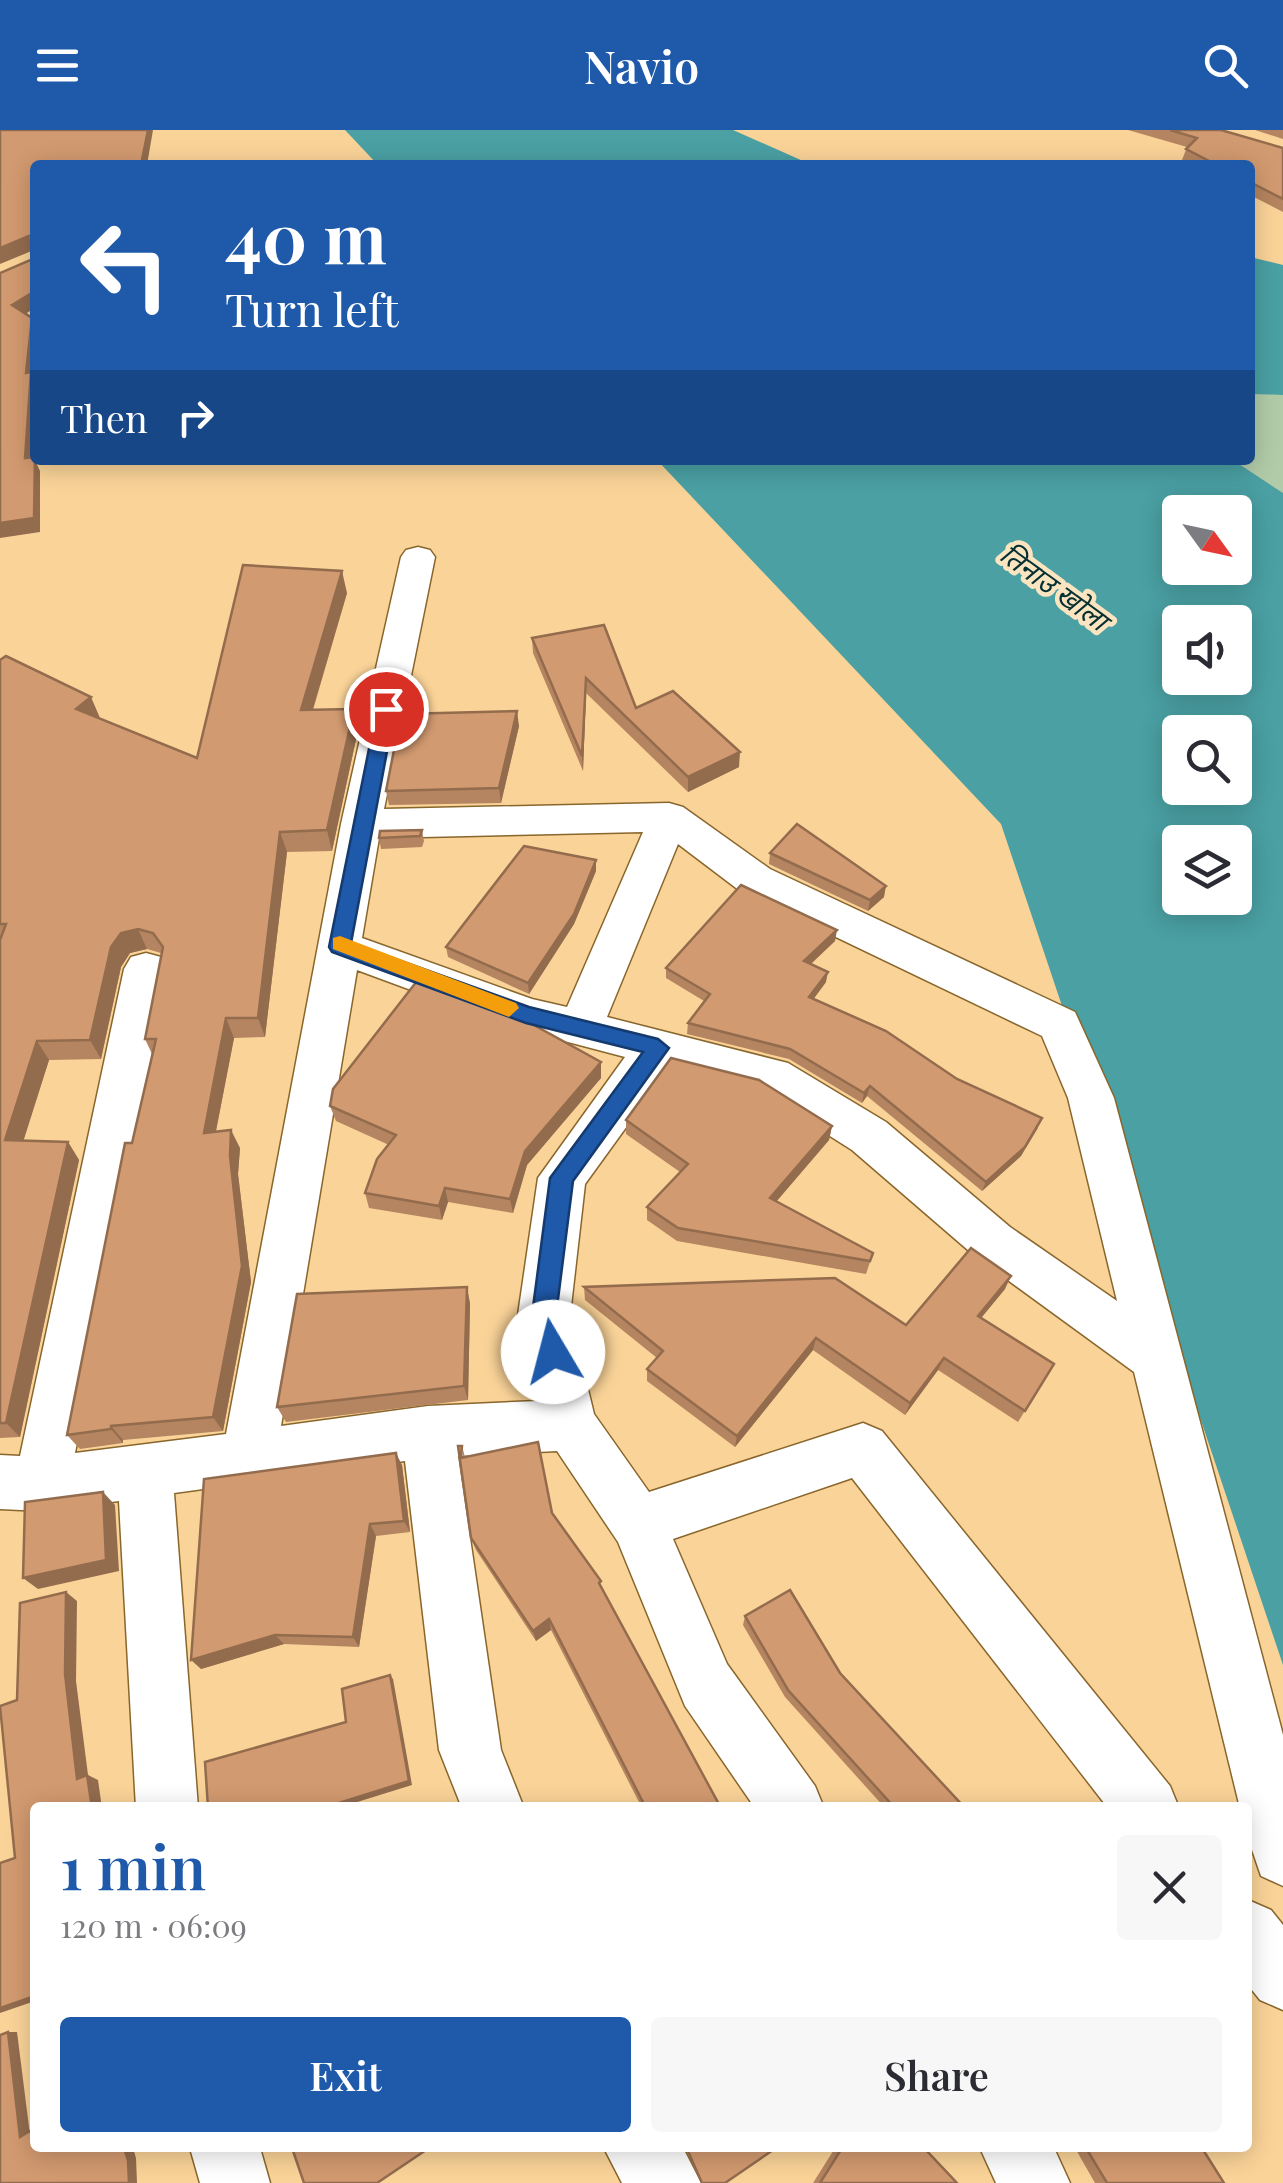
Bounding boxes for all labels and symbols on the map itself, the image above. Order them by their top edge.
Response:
north arrow [1162,495,1252,585]
water label: तिनाउ खोला [994,534,1120,640]
pin [344,667,429,752]
position arrow [501,1300,605,1404]

